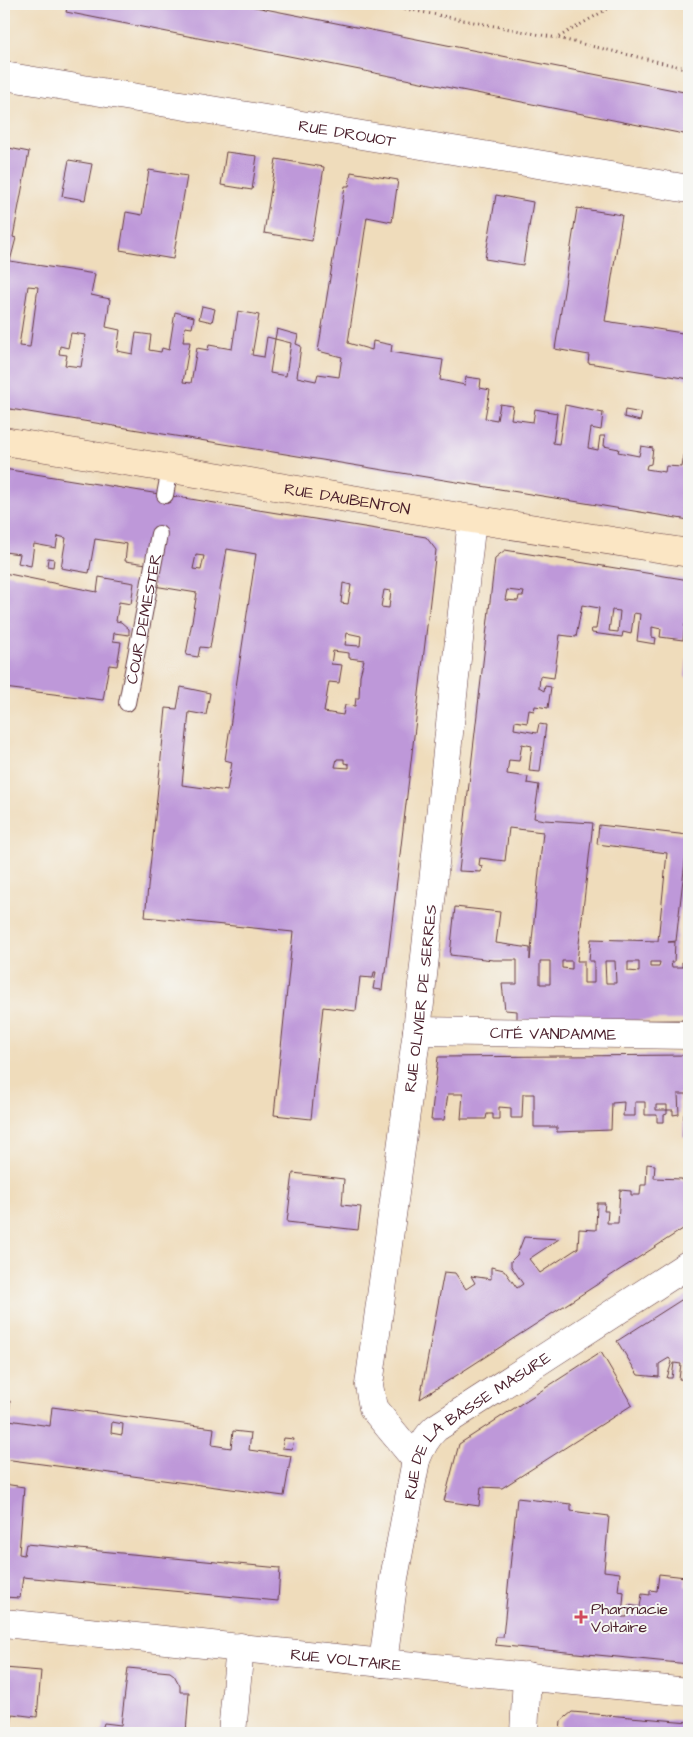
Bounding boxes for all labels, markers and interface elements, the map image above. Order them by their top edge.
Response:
street label: RUE DROUOT [297,115,398,152]
street label: RUE DAUBENTON [282,478,412,521]
street label: COUR DEMESTER [121,552,167,686]
street label: RUE OLIVIER DE SERRES [399,903,443,1094]
street label: CITÉ VANDAMME [490,1022,617,1046]
street label: RUE DE LA BASSE MASURE [399,1346,556,1501]
place label: Pharmacie Voltaire [591,1598,668,1638]
marker: Pharmacie Voltaire [575,1611,587,1623]
street label: RUE VOLTAIRE [289,1643,403,1677]

